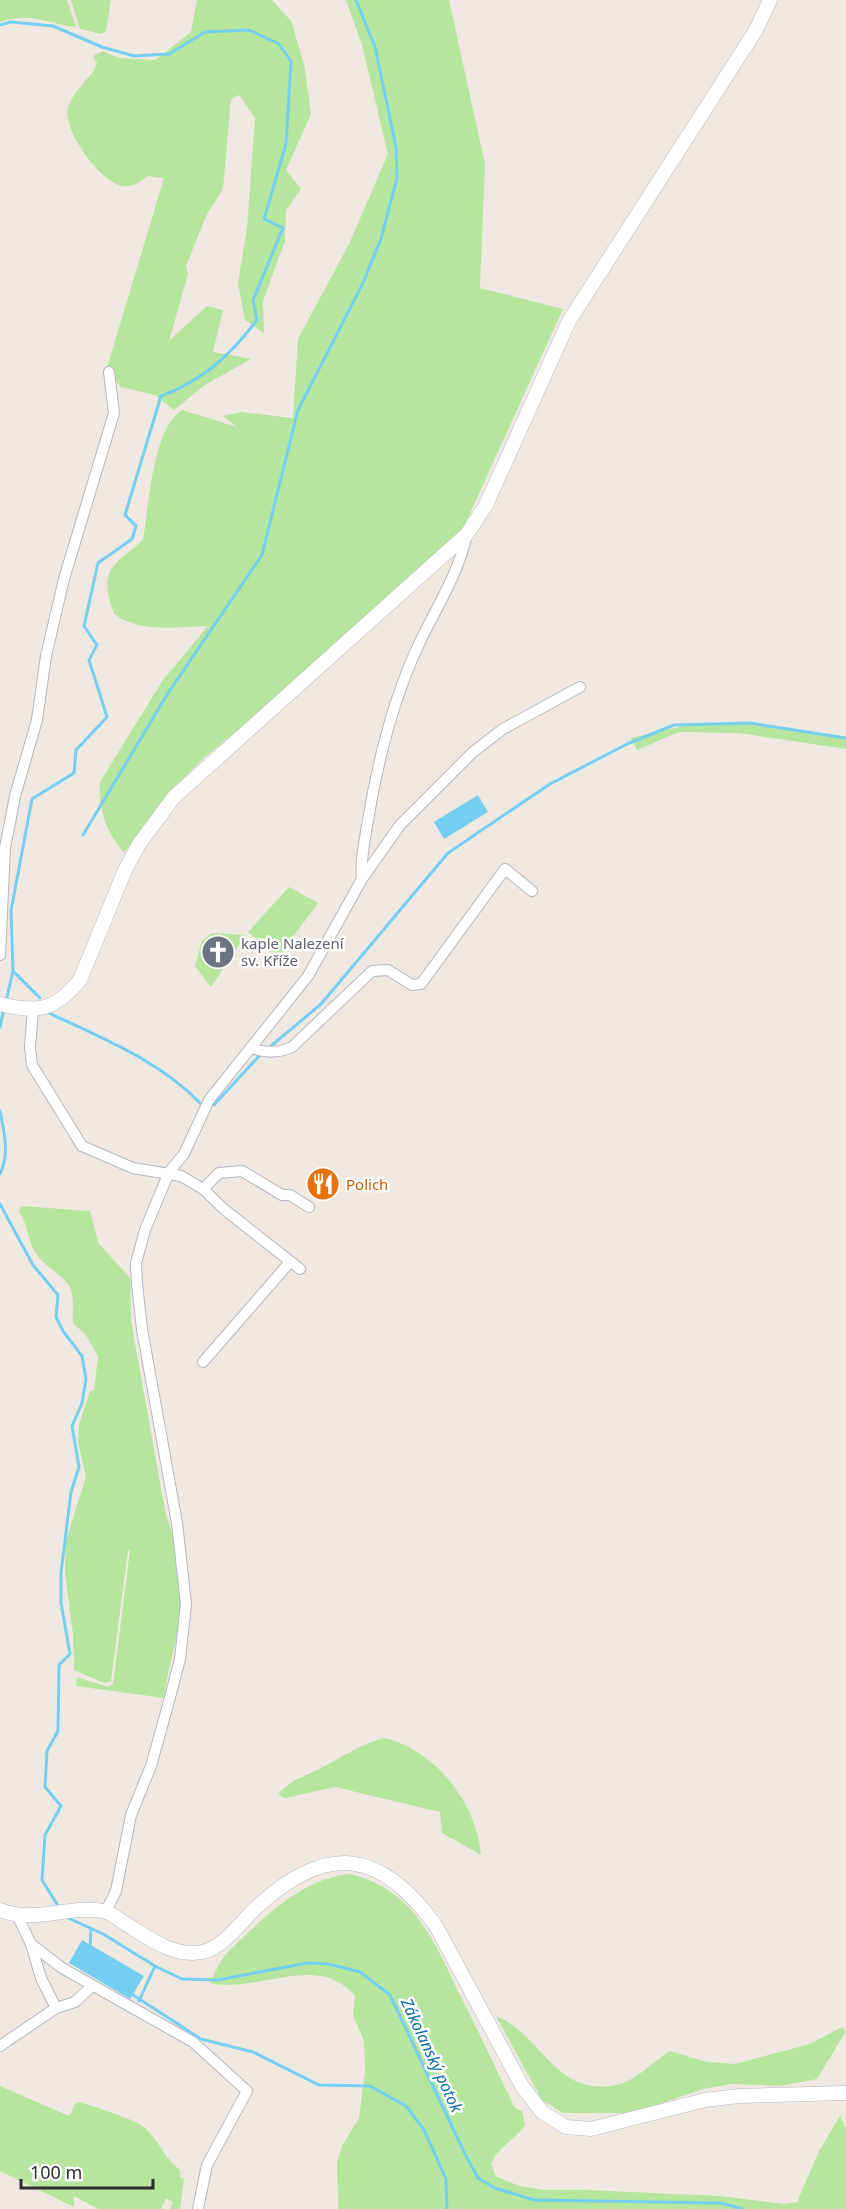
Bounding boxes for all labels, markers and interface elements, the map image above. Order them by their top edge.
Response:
place label: kaple Nalezení sv. Kříže [241,933,345,970]
church icon: kaple Nalezení sv. Kříže [200,934,236,970]
restaurant icon: Polich [305,1166,341,1202]
place label: Polich [346,1174,388,1194]
water label: Zákolanský potok [395,1993,469,2117]
scale bar [21,2152,153,2190]
text: 100 m [30,2160,82,2184]

